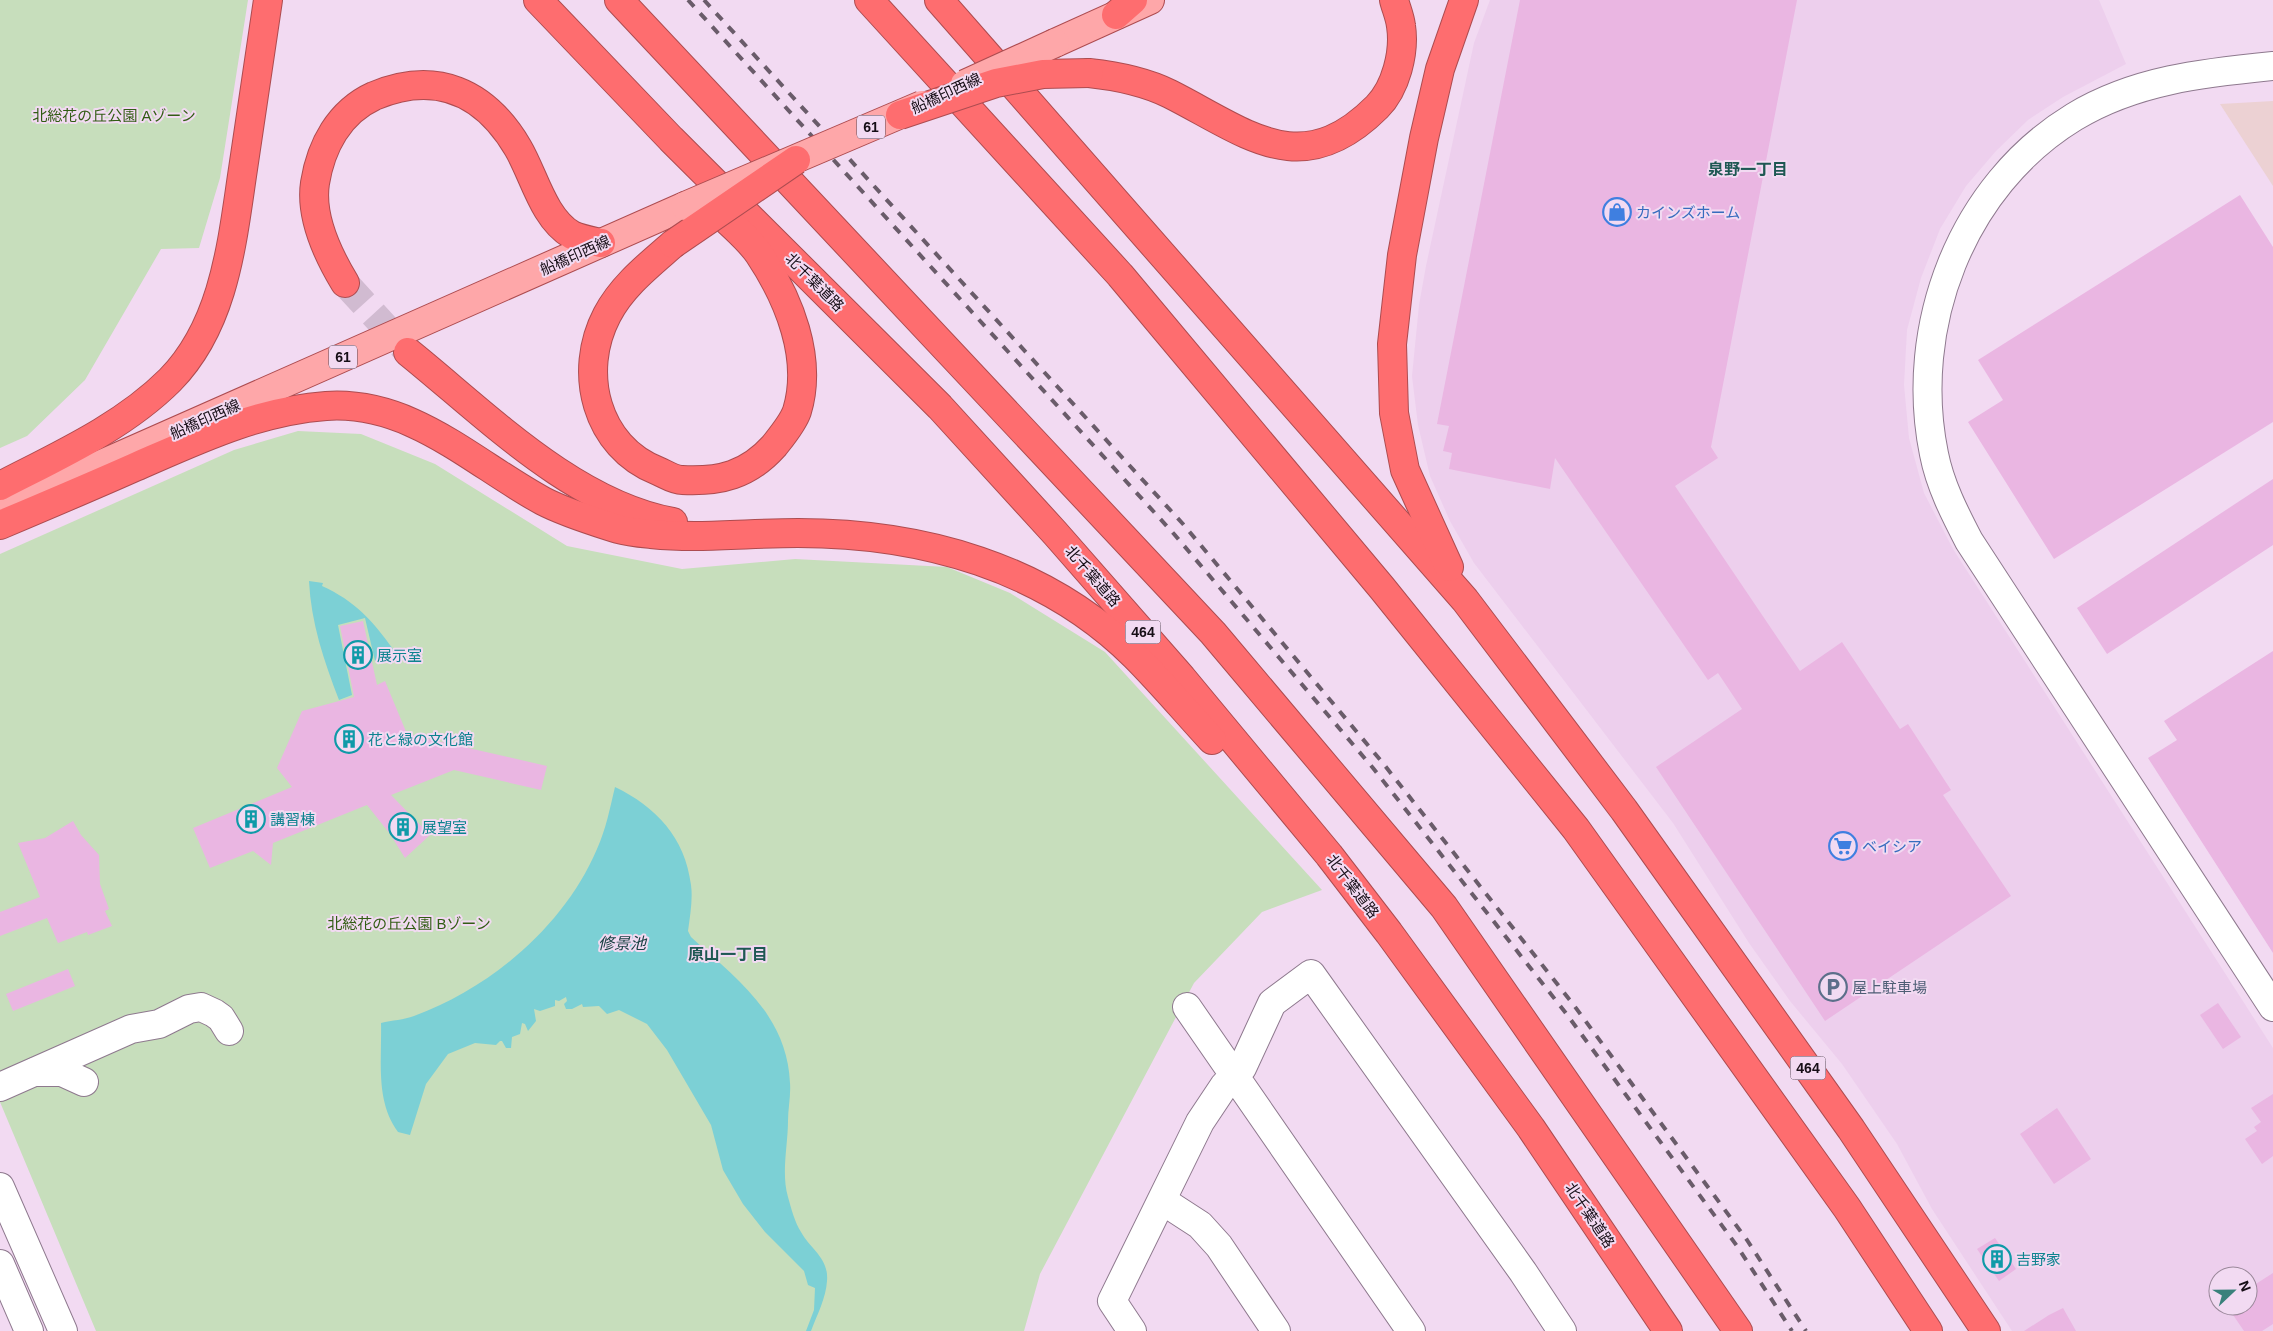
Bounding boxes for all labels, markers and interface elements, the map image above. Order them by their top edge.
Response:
street label: 船橋印西線 [908,69,984,117]
park label: 北総花の丘公園 Aゾーン [32,107,196,124]
road number: 61 [857,115,885,138]
district label: 泉野一丁目 [1708,161,1788,178]
shop icon: カインズホーム [1602,197,1632,227]
place label: カインズホーム [1636,204,1740,221]
street label: 船橋印西線 [537,232,613,278]
street label: 北千葉道路 [782,249,848,315]
road number: 61 [329,346,357,368]
street label: 船橋印西線 [167,396,243,442]
street label: 北千葉道路 [1062,542,1124,610]
road number: 464 [1126,620,1160,644]
building icon: 展示室 [343,640,373,670]
place label: 展示室 [377,647,422,664]
building icon: 花と緑の文化館 [334,724,364,754]
place label: 花と緑の文化館 [368,731,473,748]
building icon: 講習棟 [236,804,266,834]
place label: 講習棟 [270,811,315,828]
building icon: 展望室 [388,812,418,842]
place label: 展望室 [422,819,467,836]
supermarket icon: ベイシア [1828,831,1858,861]
place label: ベイシア [1862,838,1922,855]
street label: 北千葉道路 [1324,851,1382,921]
park label: 北総花の丘公園 Bゾーン [327,915,491,932]
water label: 修景池 [598,935,648,952]
district label: 原山一丁目 [688,946,768,963]
parking icon: 屋上駐車場 [1818,972,1848,1002]
place label: 屋上駐車場 [1852,979,1927,996]
road number: 464 [1790,1056,1826,1080]
street label: 北千葉道路 [1562,1179,1618,1251]
building icon: 吉野家 [1982,1244,2012,1274]
place label: 吉野家 [2016,1251,2061,1268]
north arrow [2208,1266,2258,1316]
text: N [2236,1278,2254,1294]

